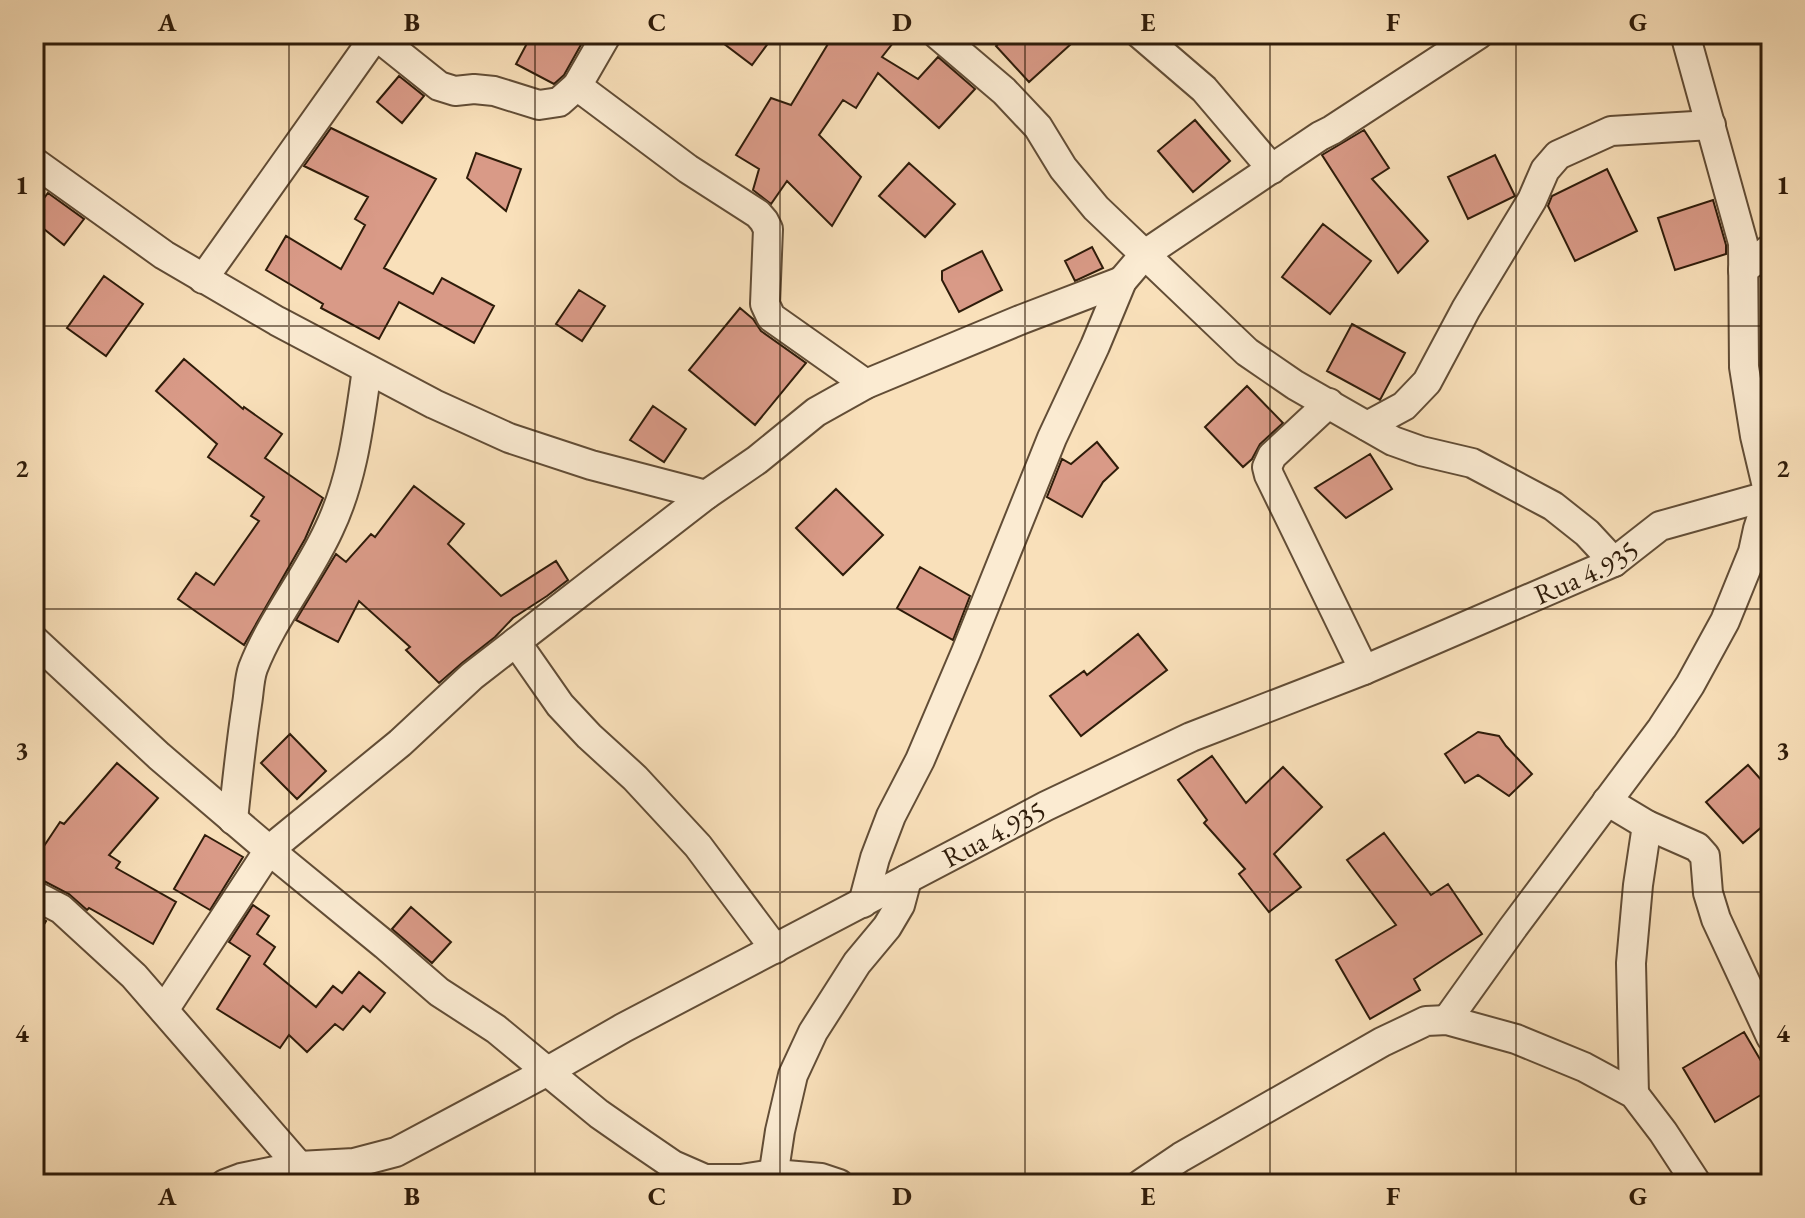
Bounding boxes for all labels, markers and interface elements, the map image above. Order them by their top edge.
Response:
text: A [157,5,177,39]
text: B [404,5,420,39]
text: C [648,5,666,39]
text: D [892,5,912,39]
text: E [1141,5,1156,39]
text: F [1386,5,1400,39]
text: G [1629,5,1648,39]
text: 1 [15,168,29,202]
text: 1 [1776,168,1790,202]
text: 2 [15,451,29,485]
text: 2 [1776,451,1790,485]
street label: Rua 4.935 [1528,532,1646,612]
text: 3 [15,733,29,767]
text: 3 [1776,733,1790,767]
street label: Rua 4.935 [936,792,1051,875]
text: 4 [15,1016,29,1050]
text: 4 [1776,1016,1790,1050]
text: A [157,1179,177,1213]
text: B [404,1179,420,1213]
text: C [648,1179,666,1213]
text: D [892,1179,912,1213]
text: E [1141,1179,1156,1213]
text: F [1386,1179,1400,1213]
text: G [1629,1179,1648,1213]

